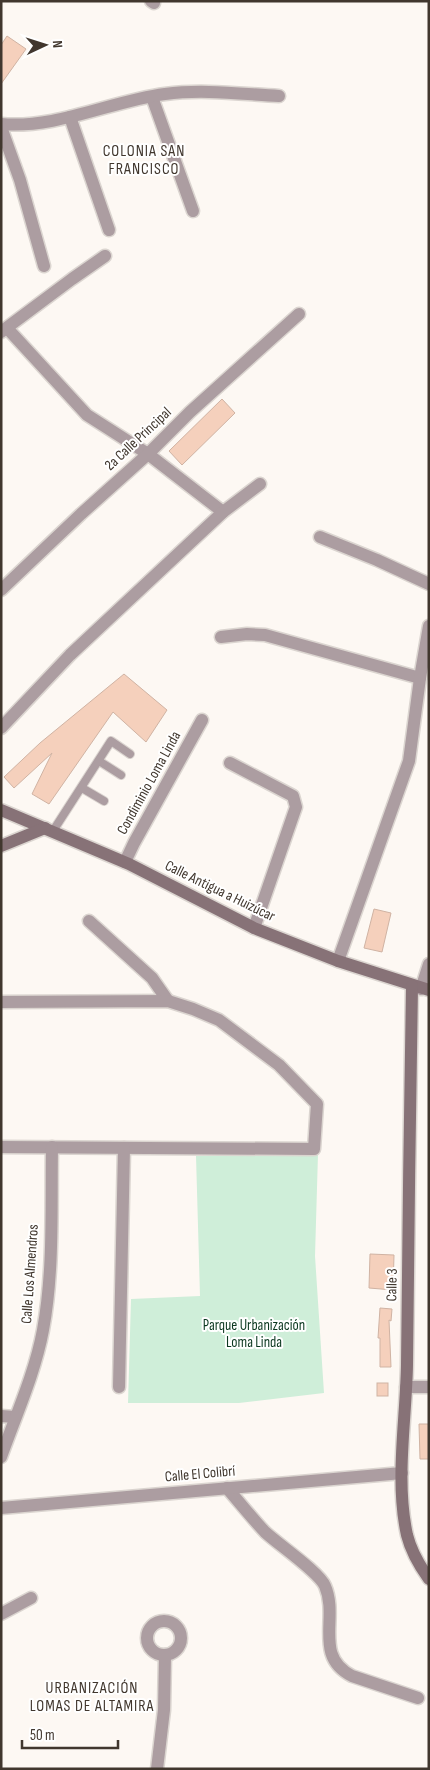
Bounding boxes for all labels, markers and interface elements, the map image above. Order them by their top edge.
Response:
north arrow [20,20,70,70]
text: N [49,40,66,48]
district label: COLONIA SAN FRANCISCO [103,142,185,179]
street label: 2a Calle Principal [101,403,175,475]
street label: Condiminio Loma Linda [113,728,185,838]
street label: Calle Antigua a Huizúcar [162,856,279,926]
street label: Calle Los Almendros [17,1224,43,1324]
street label: Calle 3 [382,1268,402,1302]
park label: Parque Urbanización Loma Linda [203,1316,305,1352]
street label: Calle El Colibrí [164,1461,236,1487]
district label: URBANIZACIÓN LOMAS DE ALTAMIRA [30,1679,154,1716]
scale bar [22,1718,119,1750]
text: 50 m [30,1726,55,1745]

